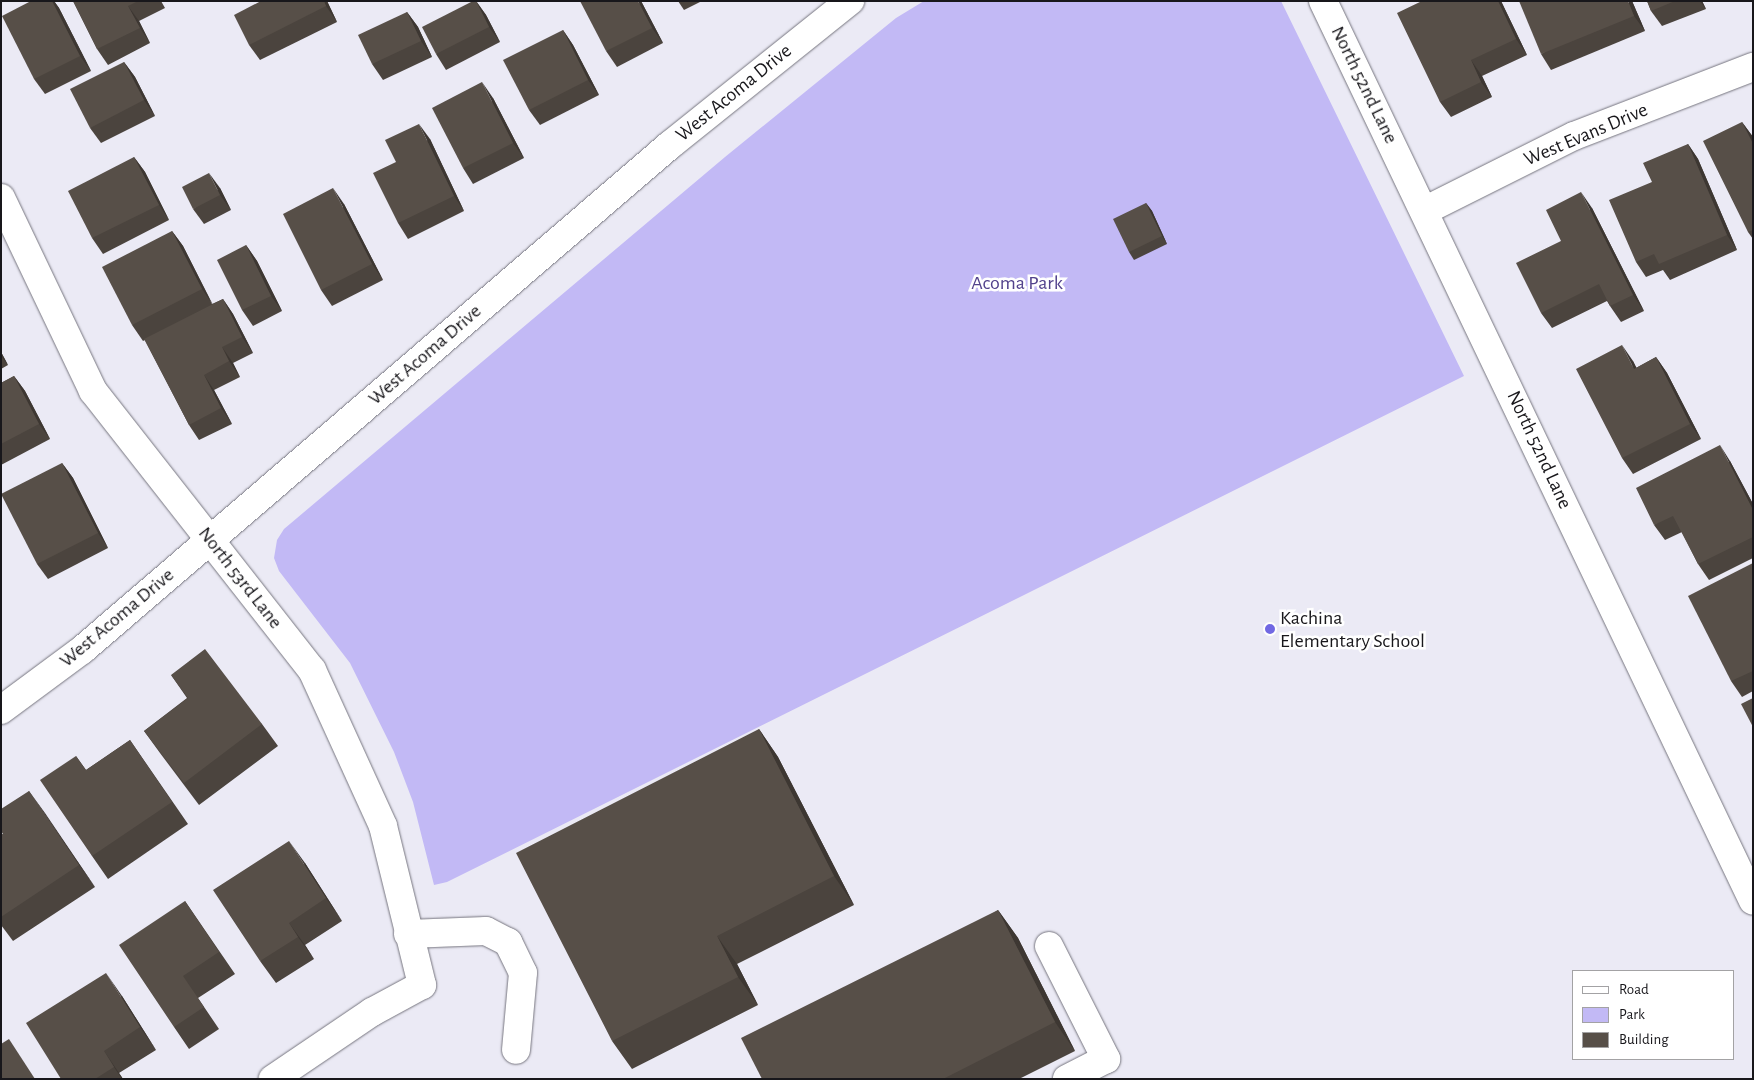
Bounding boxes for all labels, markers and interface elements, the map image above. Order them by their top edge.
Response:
street label: North 52nd Lane [1325,22,1403,148]
street label: West Acoma Drive [671,39,797,147]
street label: West Evans Drive [1521,98,1651,172]
park label: Acoma Park [971,271,1063,295]
street label: West Acoma Drive [364,299,486,411]
street label: North 52nd Lane [1501,387,1577,513]
street label: North 53rd Lane [193,522,287,634]
street label: West Acoma Drive [55,563,179,673]
place label: Kachina Elementary School [1280,606,1425,653]
marker: Kachina Elementary School [1264,623,1276,635]
legend [1572,970,1734,1060]
text: Road [1619,982,1649,997]
text: Park [1619,1007,1645,1022]
text: Building [1619,1032,1669,1047]

